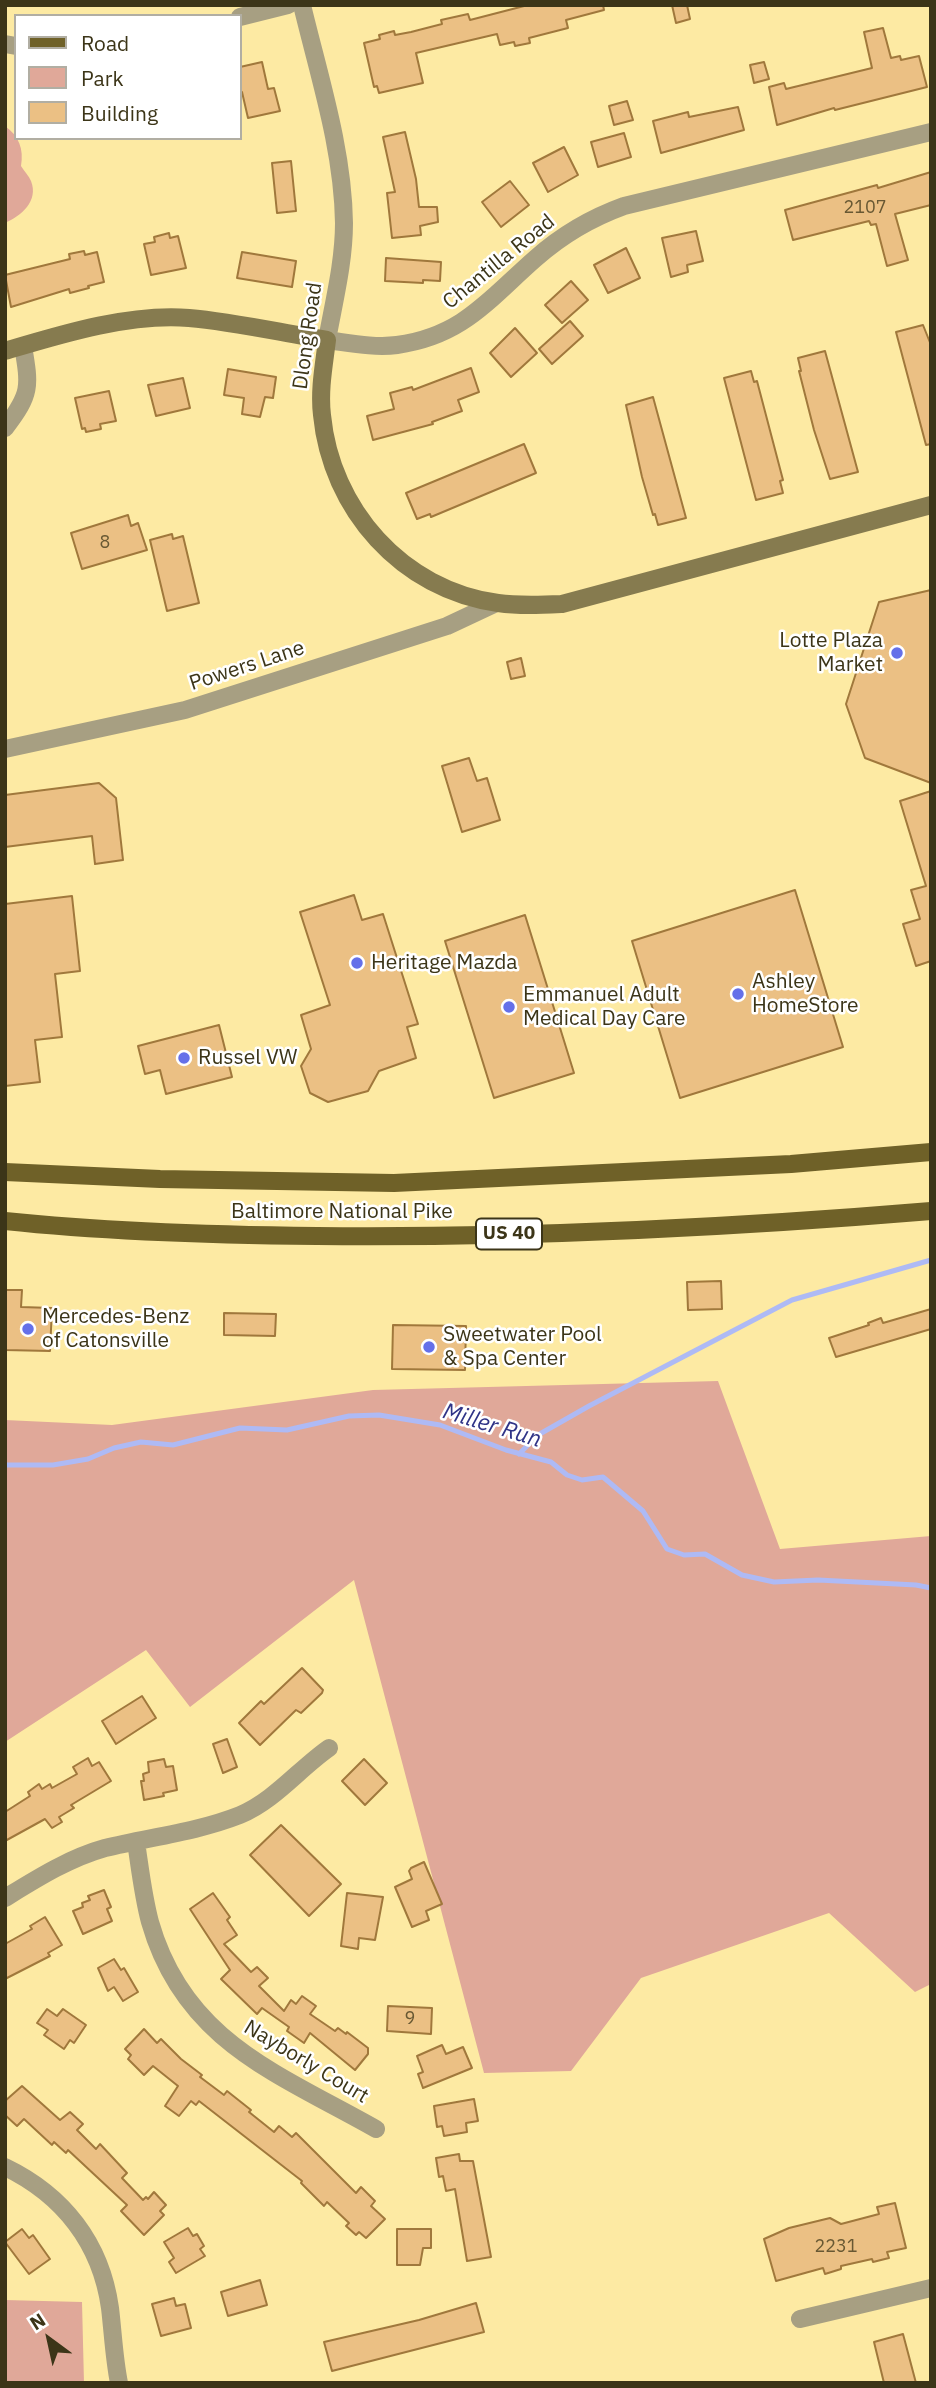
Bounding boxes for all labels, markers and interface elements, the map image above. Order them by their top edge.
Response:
legend [14,14,242,140]
text: Road [81,29,129,57]
text: Park [81,64,124,92]
text: Building [81,99,158,127]
house number: 2107 [843,197,887,219]
street label: Chantilla Road [438,209,560,315]
street label: Dlong Road [288,281,328,391]
house number: 8 [100,532,110,554]
place label: Lotte Plaza Market [779,628,883,678]
street label: Powers Lane [186,636,308,696]
marker: Lotte Plaza Market [889,645,905,661]
place label: Heritage Mazda [371,950,518,976]
marker: Heritage Mazda [349,955,365,971]
place label: Ashley HomeStore [752,969,859,1019]
place label: Emmanuel Adult Medical Day Care [523,982,685,1032]
marker: Ashley HomeStore [730,986,746,1002]
marker: Emmanuel Adult Medical Day Care [501,999,517,1015]
place label: Russel VW [198,1045,297,1071]
marker: Russel VW [176,1050,192,1066]
street label: Baltimore National Pike [231,1199,453,1225]
road number: US 40 [476,1218,542,1250]
place label: Mercedes-Benz of Catonsville [42,1304,189,1354]
marker: Mercedes-Benz of Catonsville [20,1321,36,1337]
place label: Sweetwater Pool & Spa Center [443,1322,602,1372]
marker: Sweetwater Pool & Spa Center [421,1339,437,1355]
water label: Miller Run [439,1398,545,1454]
house number: 9 [405,2008,415,2030]
street label: Nayborly Court [239,2015,373,2109]
house number: 2231 [814,2236,858,2258]
north arrow [14,2304,84,2374]
text: N [25,2308,50,2335]

